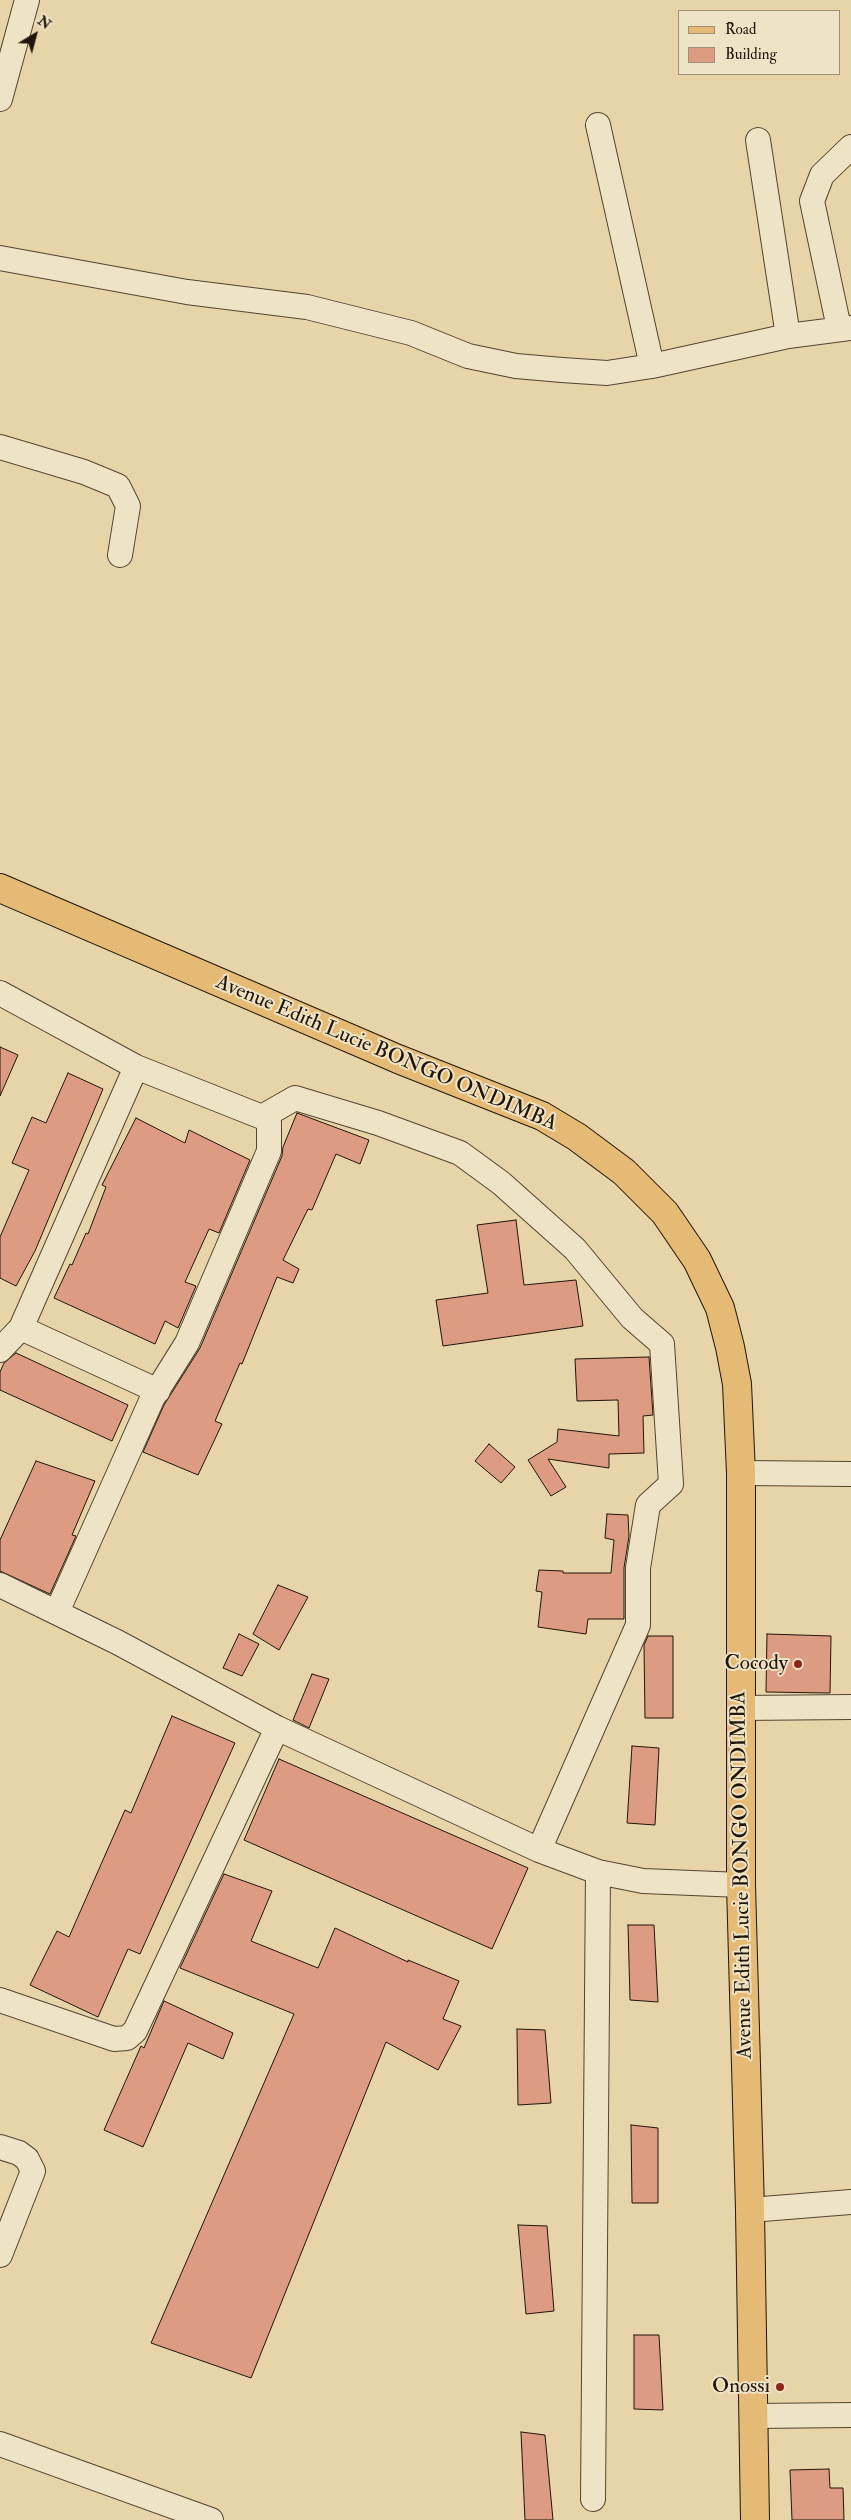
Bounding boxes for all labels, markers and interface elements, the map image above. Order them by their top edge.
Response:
north arrow [10,10,60,60]
legend [678,10,841,75]
text: N [34,12,54,33]
text: Road [725,20,756,39]
text: Building [725,45,777,64]
street label: Avenue Edith Lucie BONGO ONDIMBA [212,970,560,1138]
place label: Cocody [724,1651,788,1677]
marker: Cocody [792,1658,804,1670]
street label: Avenue Edith Lucie BONGO ONDIMBA [727,1691,759,2059]
place label: Onossi [712,2374,770,2400]
marker: Onossi [774,2381,786,2393]

